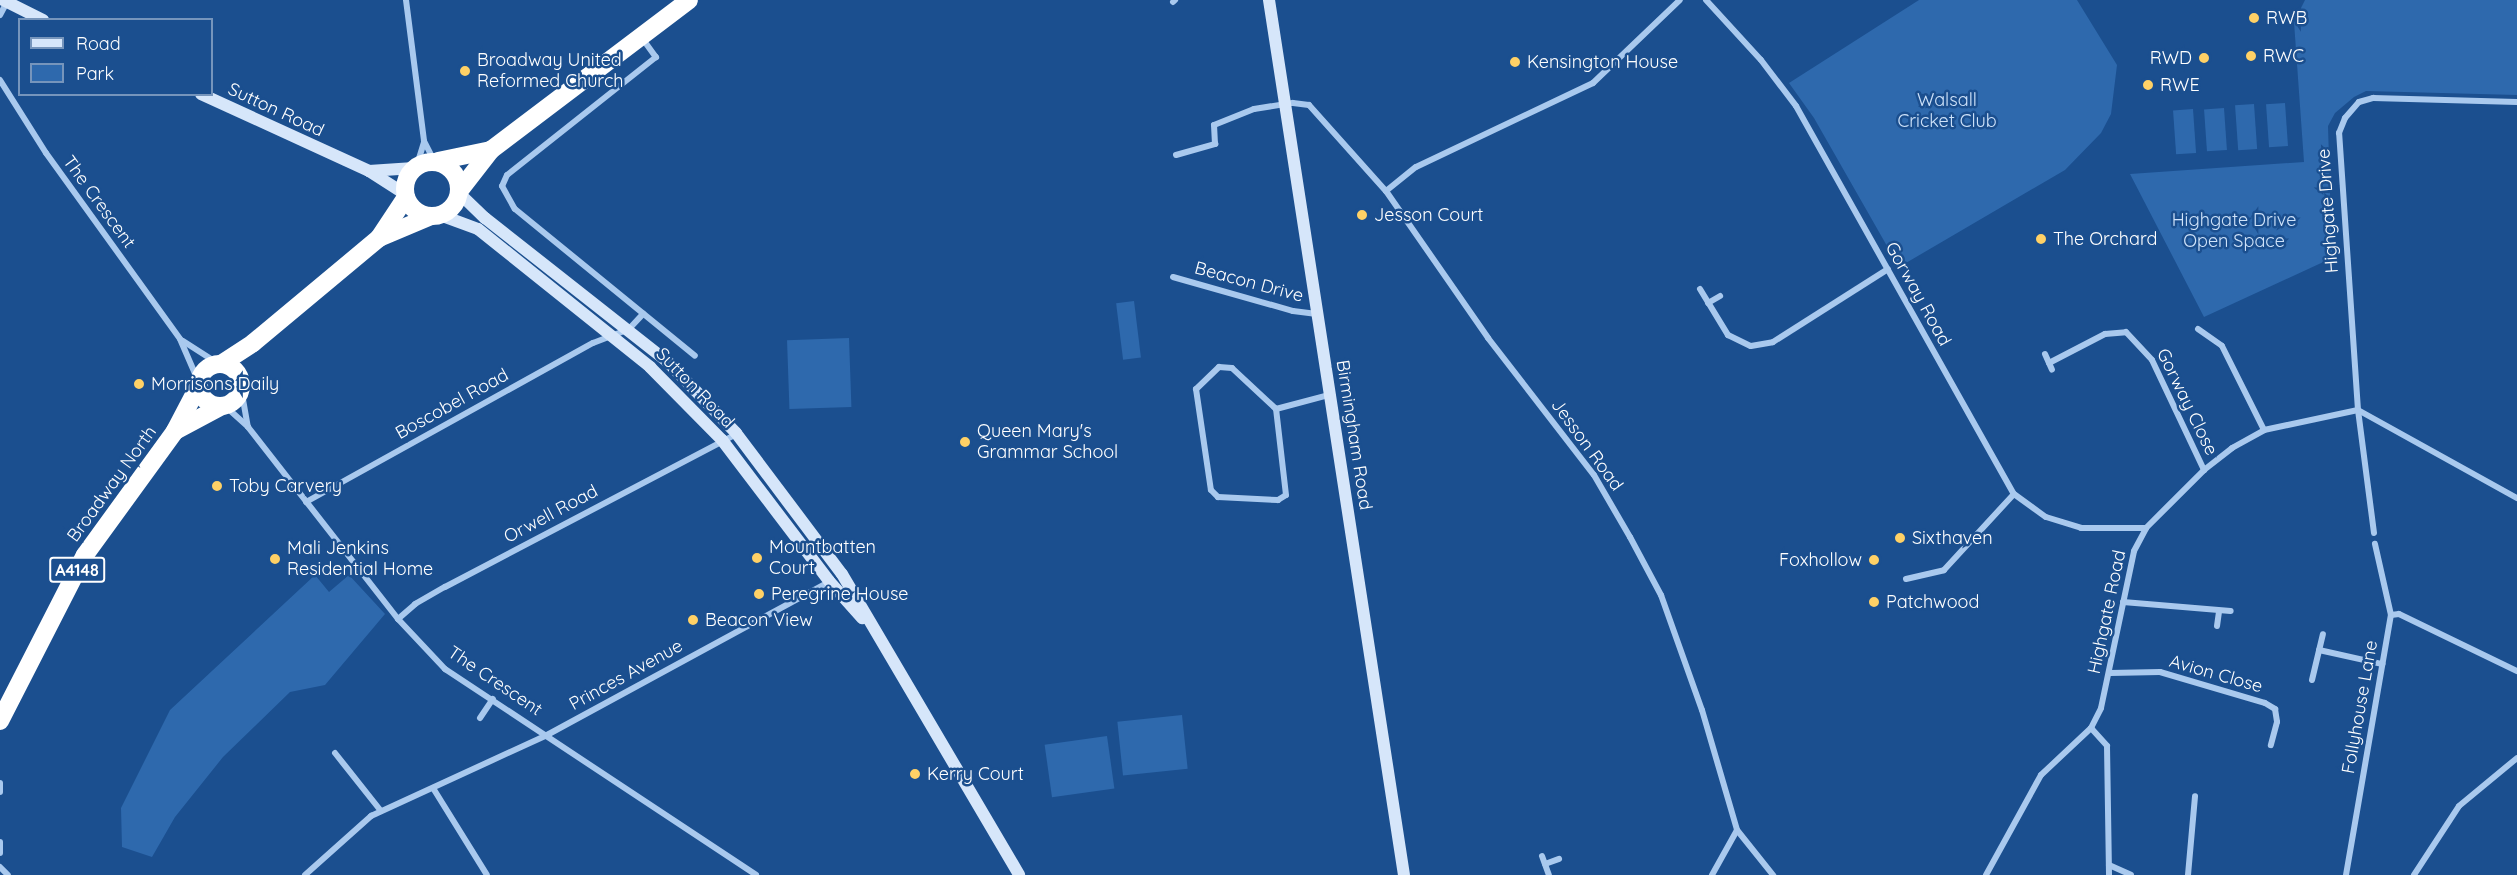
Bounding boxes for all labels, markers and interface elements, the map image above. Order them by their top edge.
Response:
place label: RWB [2266,7,2307,29]
marker: RWB [2247,11,2261,25]
legend [18,18,213,96]
text: Road [76,32,121,55]
place label: RWC [2263,45,2304,67]
place label: RWD [2150,47,2192,69]
marker: RWC [2244,49,2258,63]
place label: Broadway United Reformed Church [477,50,623,92]
place label: Kensington House [1527,51,1678,73]
marker: RWD [2197,51,2211,65]
marker: Kensington House [1508,55,1522,69]
text: Park [76,62,114,85]
marker: Broadway United Reformed Church [458,64,472,78]
place label: RWE [2160,74,2200,96]
street label: Sutton Road [225,78,327,142]
marker: RWE [2141,78,2155,92]
park label: Walsall Cricket Club [1897,90,1997,132]
street label: Highgate Drive [2313,148,2343,274]
street label: The Crescent [58,152,140,252]
place label: Jesson Court [1374,204,1483,226]
marker: Jesson Court [1355,208,1369,222]
park label: Highgate Drive Open Space [2172,210,2296,252]
place label: The Orchard [2053,228,2157,250]
marker: The Orchard [2034,232,2048,246]
street label: Gorway Road [1881,238,1955,350]
street label: Beacon Drive [1192,257,1306,307]
street label: Sutton Road [651,343,739,433]
street label: Gorway Close [2152,345,2222,459]
street label: Birmingham Road [1331,358,1377,512]
street label: Boscobel Road [392,364,512,444]
place label: Morrisons Daily [151,373,279,395]
marker: Morrisons Daily [132,377,146,391]
street label: Jesson Road [1546,395,1628,495]
place label: Queen Mary's Grammar School [977,421,1118,464]
street label: Broadway North [63,422,161,546]
marker: Queen Mary's Grammar School [958,435,972,449]
place label: Toby Carvery [229,475,342,497]
marker: Toby Carvery [210,479,224,493]
street label: Orwell Road [500,480,602,548]
place label: Sixthaven [1912,527,1993,549]
marker: Sixthaven [1893,531,1907,545]
place label: Mountbatten Court [769,537,876,580]
place label: Mali Jenkins Residential Home [287,538,433,580]
street label: Highgate Road [2083,548,2131,676]
place label: Foxhollow [1779,549,1862,571]
marker: Mountbatten Court [750,551,764,565]
marker: Mali Jenkins Residential Home [268,552,282,566]
marker: Foxhollow [1867,553,1881,567]
road number: A4148 [48,557,106,583]
place label: Peregrine House [771,583,909,605]
marker: Peregrine House [752,587,766,601]
place label: Patchwood [1886,591,1979,613]
marker: Patchwood [1867,595,1881,609]
place label: Beacon View [705,609,813,631]
marker: Beacon View [686,613,700,627]
street label: Princes Avenue [566,635,686,715]
street label: Follyhouse Lane [2338,639,2382,775]
street label: The Crescent [444,642,546,720]
street label: Avion Close [2167,650,2265,698]
place label: Kerry Court [927,763,1024,785]
marker: Kerry Court [908,767,922,781]

